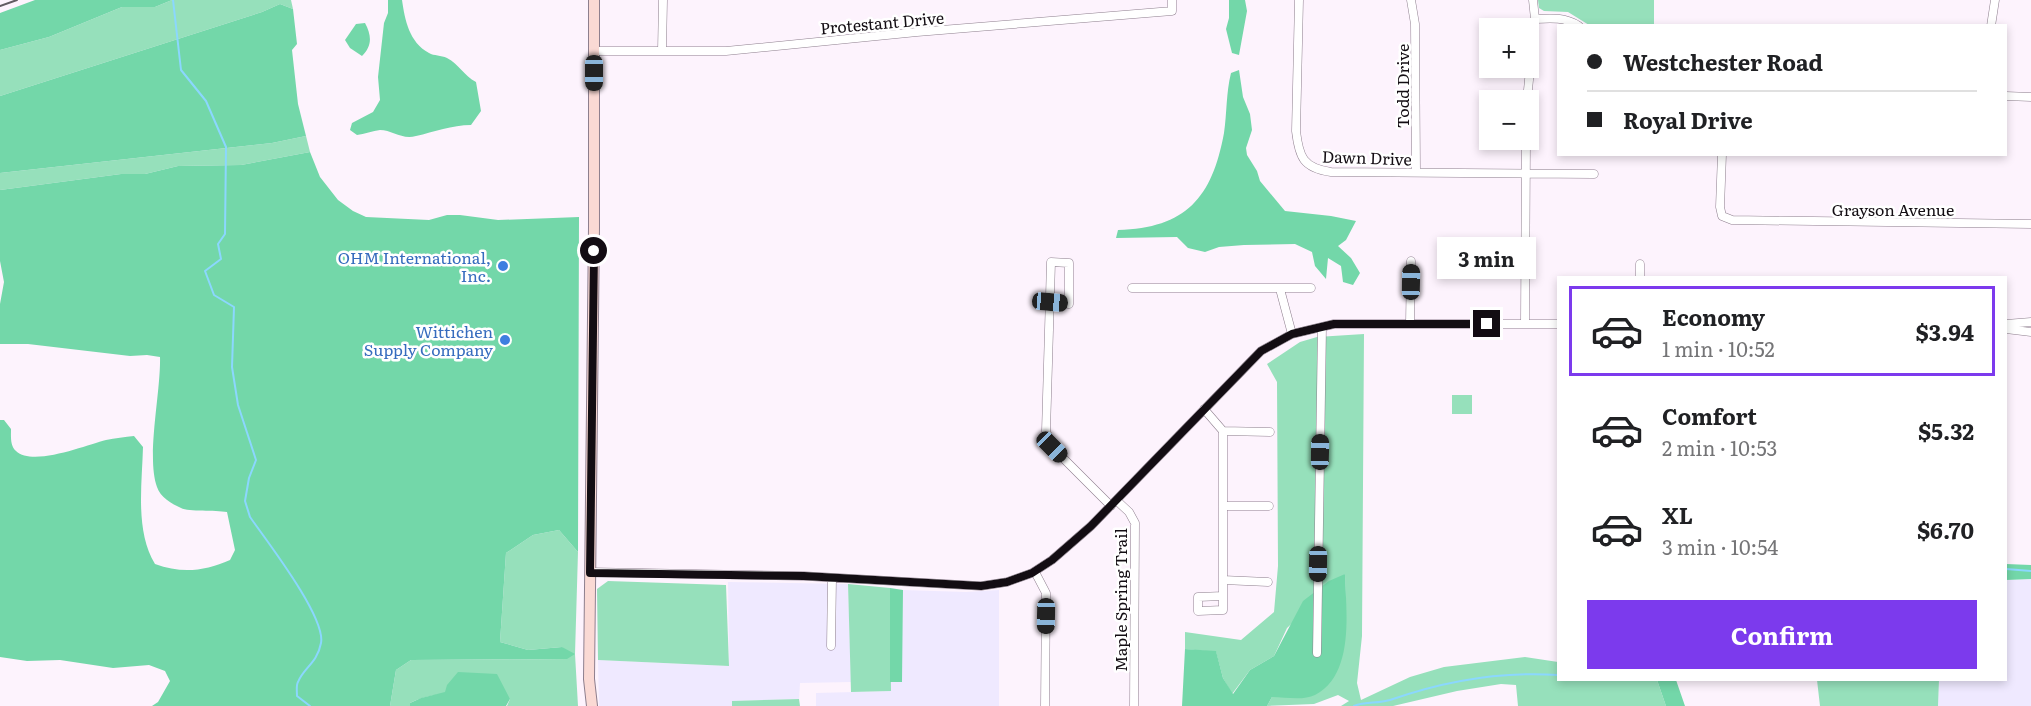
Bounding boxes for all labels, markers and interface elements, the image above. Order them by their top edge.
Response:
street label: Protestant Drive [819,5,945,39]
map controls [1479,18,1539,150]
button: + [1479,18,1539,78]
street label: Todd Drive [1390,44,1414,128]
text: Westchester Road [1623,45,1823,78]
car [585,55,603,91]
button: − [1479,90,1539,150]
text: Royal Drive [1623,103,1753,136]
street label: Dawn Drive [1322,143,1412,171]
street label: Grayson Avenue [1832,197,1954,221]
route start [580,237,607,264]
callout: 3 min [1438,237,1537,279]
text: 3 min [1458,243,1515,273]
place label: OHM International, Inc. [338,245,491,287]
marker: OHM International, Inc. [496,259,510,273]
car [1402,264,1420,300]
car [1031,291,1069,313]
text: Economy [1662,300,1765,333]
icon: car [1590,304,1644,358]
route end [1473,310,1500,337]
text: $3.94 [1916,315,1974,348]
place label: Wittichen Supply Company [364,319,494,361]
marker: Wittichen Supply Company [498,333,512,347]
text: 1 min · 10:52 [1662,333,1775,363]
text: Comfort [1662,399,1757,432]
icon: car [1590,403,1644,457]
text: $5.32 [1918,414,1974,447]
car [1033,428,1071,466]
text: 2 min · 10:53 [1662,432,1777,462]
car [1311,434,1329,470]
text: XL [1662,498,1693,531]
icon: car [1590,502,1644,556]
text: $6.70 [1917,513,1974,546]
street label: Maple Spring Trail [1108,528,1132,672]
text: 3 min · 10:54 [1662,531,1778,561]
car [1309,546,1327,582]
car [1037,598,1055,634]
button: Confirm [1587,600,1977,669]

